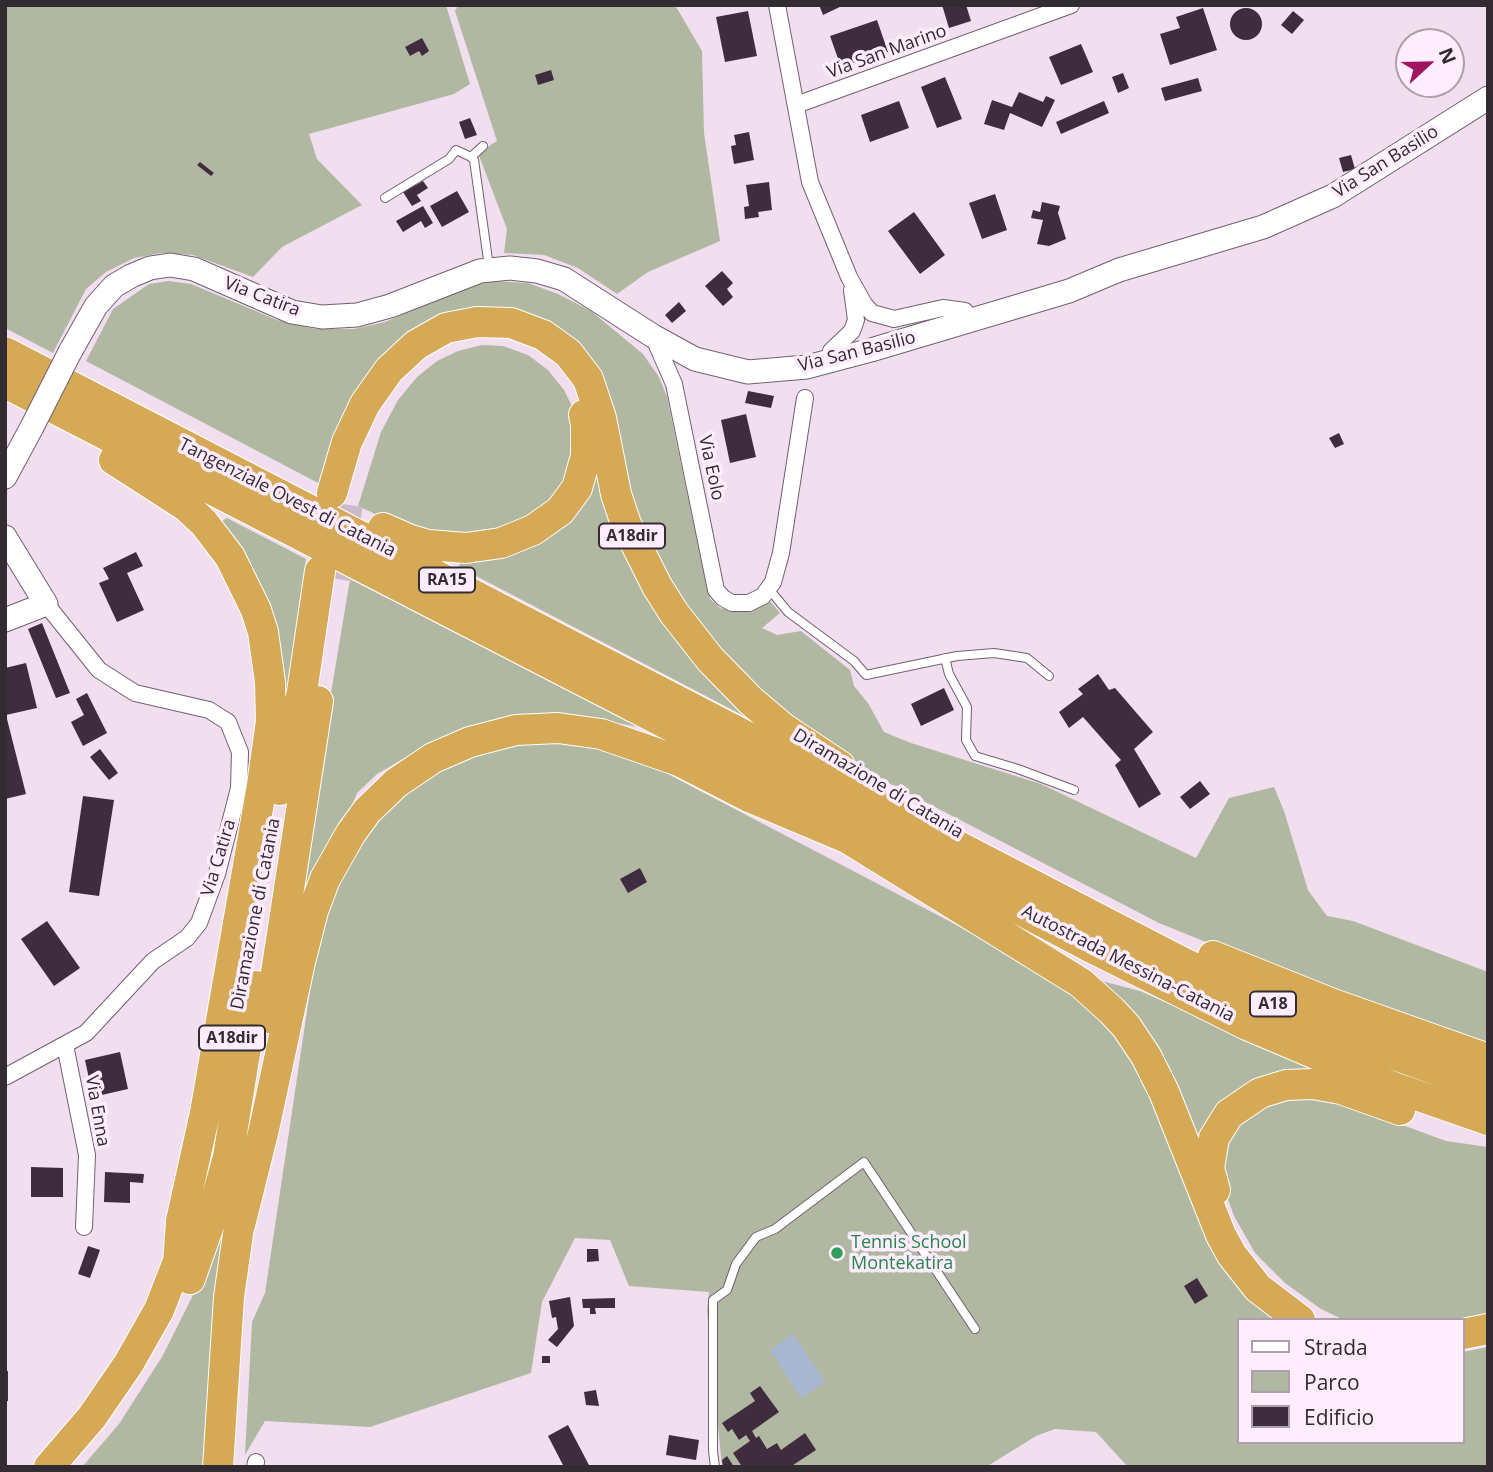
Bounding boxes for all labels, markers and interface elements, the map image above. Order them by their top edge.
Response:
street label: Via San Marino [824,20,950,84]
north arrow [1395,28,1465,98]
text: N [1433,44,1463,68]
street label: Via San Basilio [1329,121,1443,203]
street label: Via Catira [221,273,303,321]
street label: Via San Basilio [796,327,918,377]
street label: Via Eolo [694,433,728,503]
street label: Tangenziale Ovest di Catania [175,434,399,562]
road number: A18dir [599,524,665,548]
road number: RA15 [419,568,475,593]
street label: Diramazione di Catania [789,725,967,843]
street label: Diramazione di Catania [227,816,285,1012]
street label: Via Catira [197,817,241,899]
street label: Autostrada Messina-Catania [1018,901,1238,1027]
road number: A18 [1250,992,1296,1016]
road number: A18dir [199,1026,265,1050]
street label: Via Enna [80,1074,114,1148]
place label: Tennis School Montekatira [851,1232,967,1274]
marker: Tennis School Montekatira [829,1245,845,1261]
legend [1238,1318,1465,1444]
text: Strada [1304,1333,1368,1361]
text: Parco [1304,1368,1360,1396]
text: Edificio [1304,1403,1374,1431]

